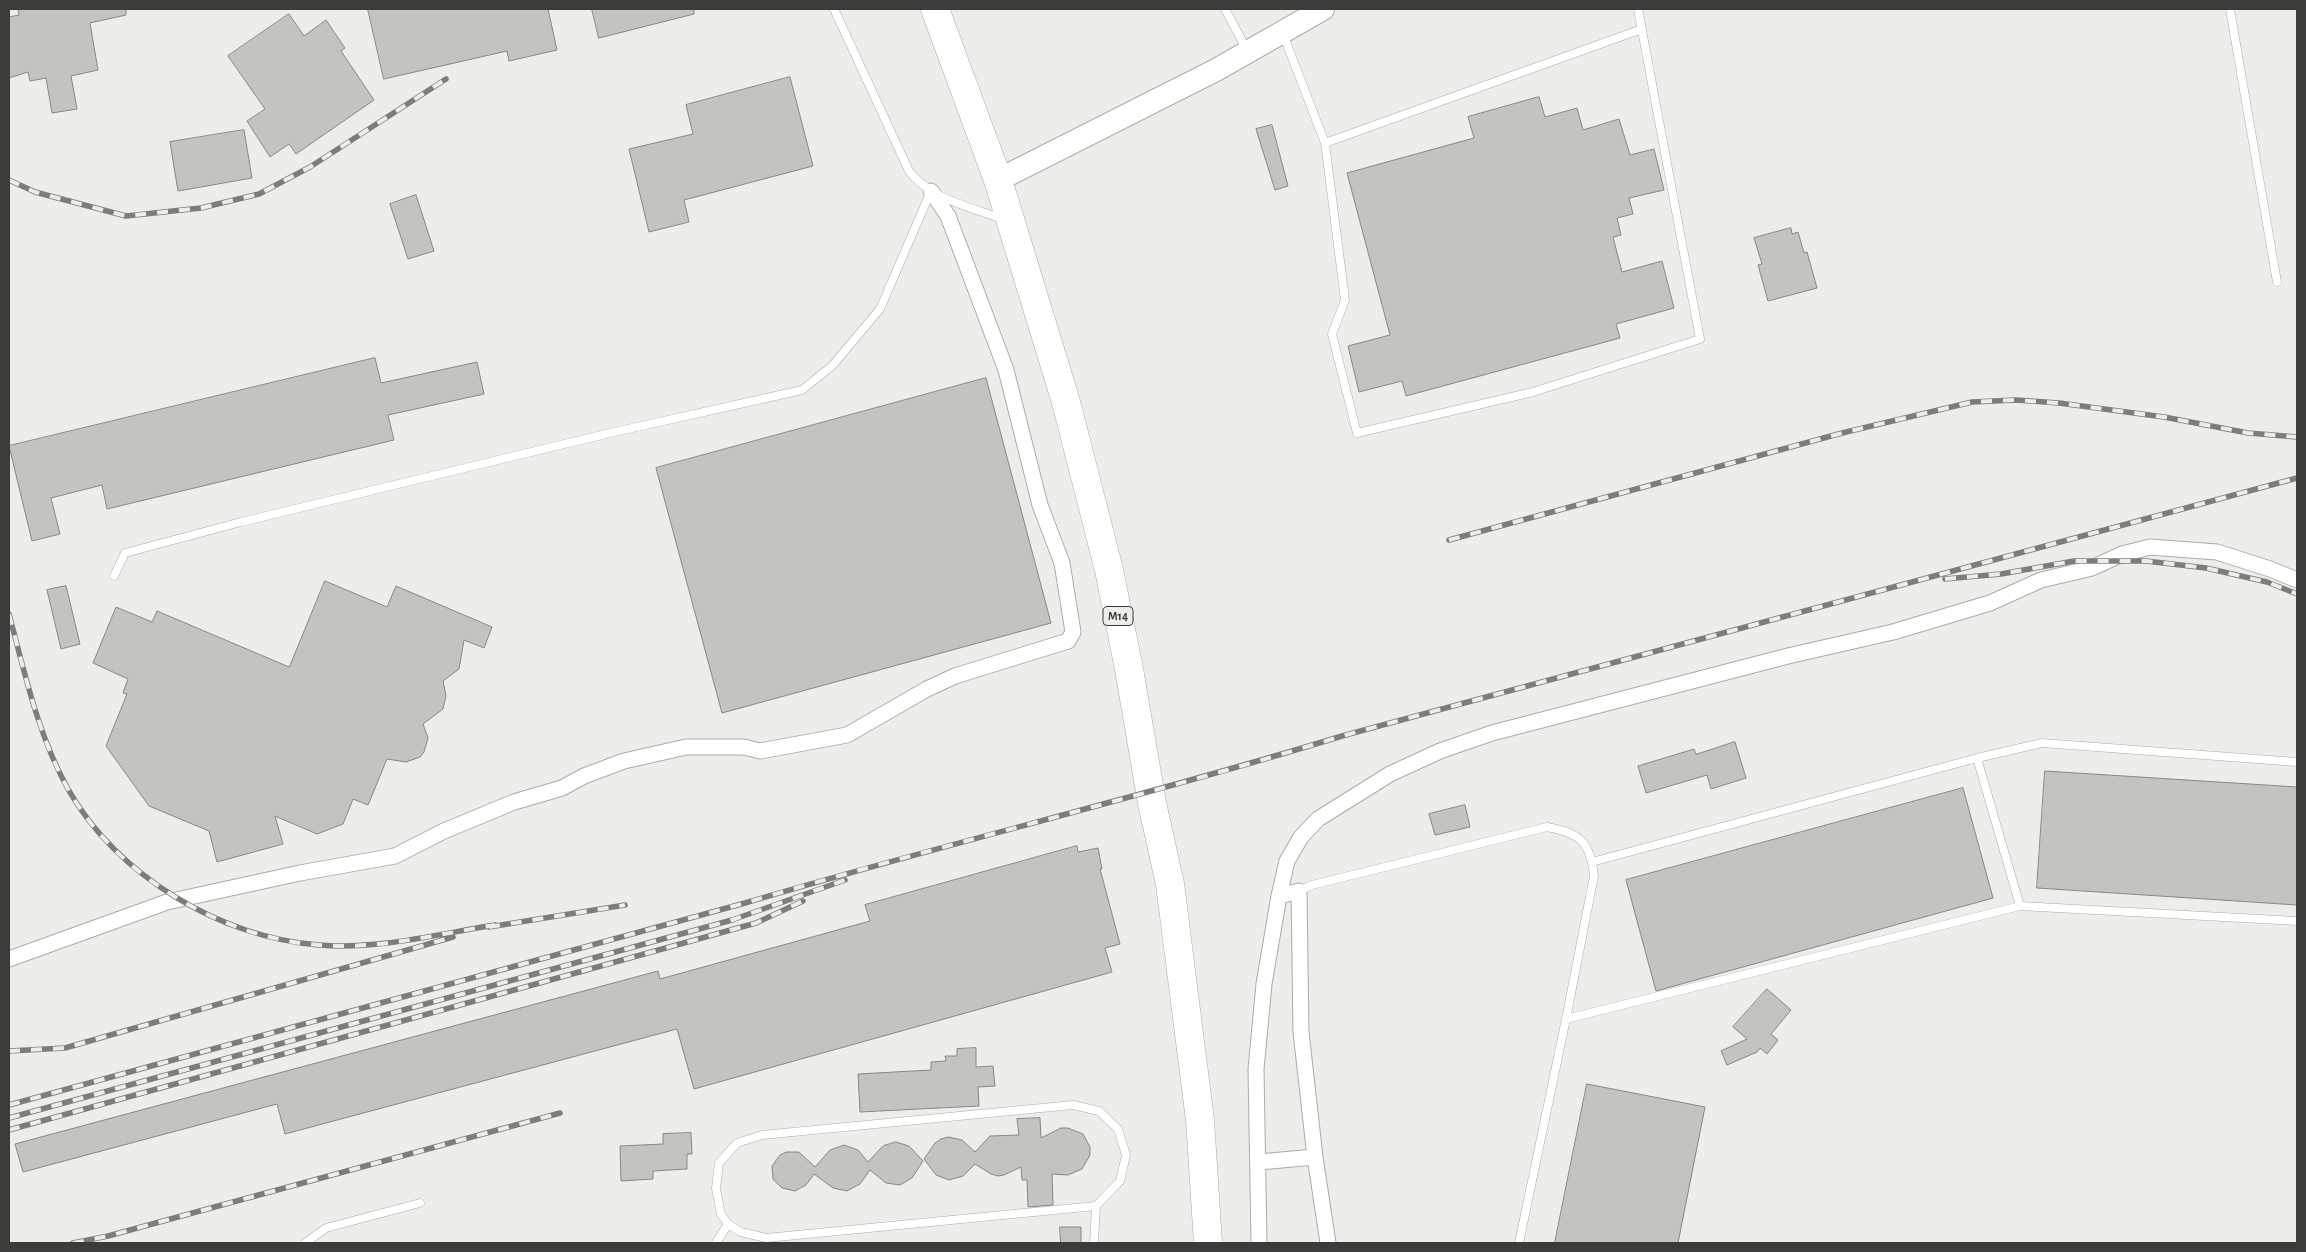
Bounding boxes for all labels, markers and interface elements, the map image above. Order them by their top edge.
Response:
road number: M14 [1103,606,1133,626]

